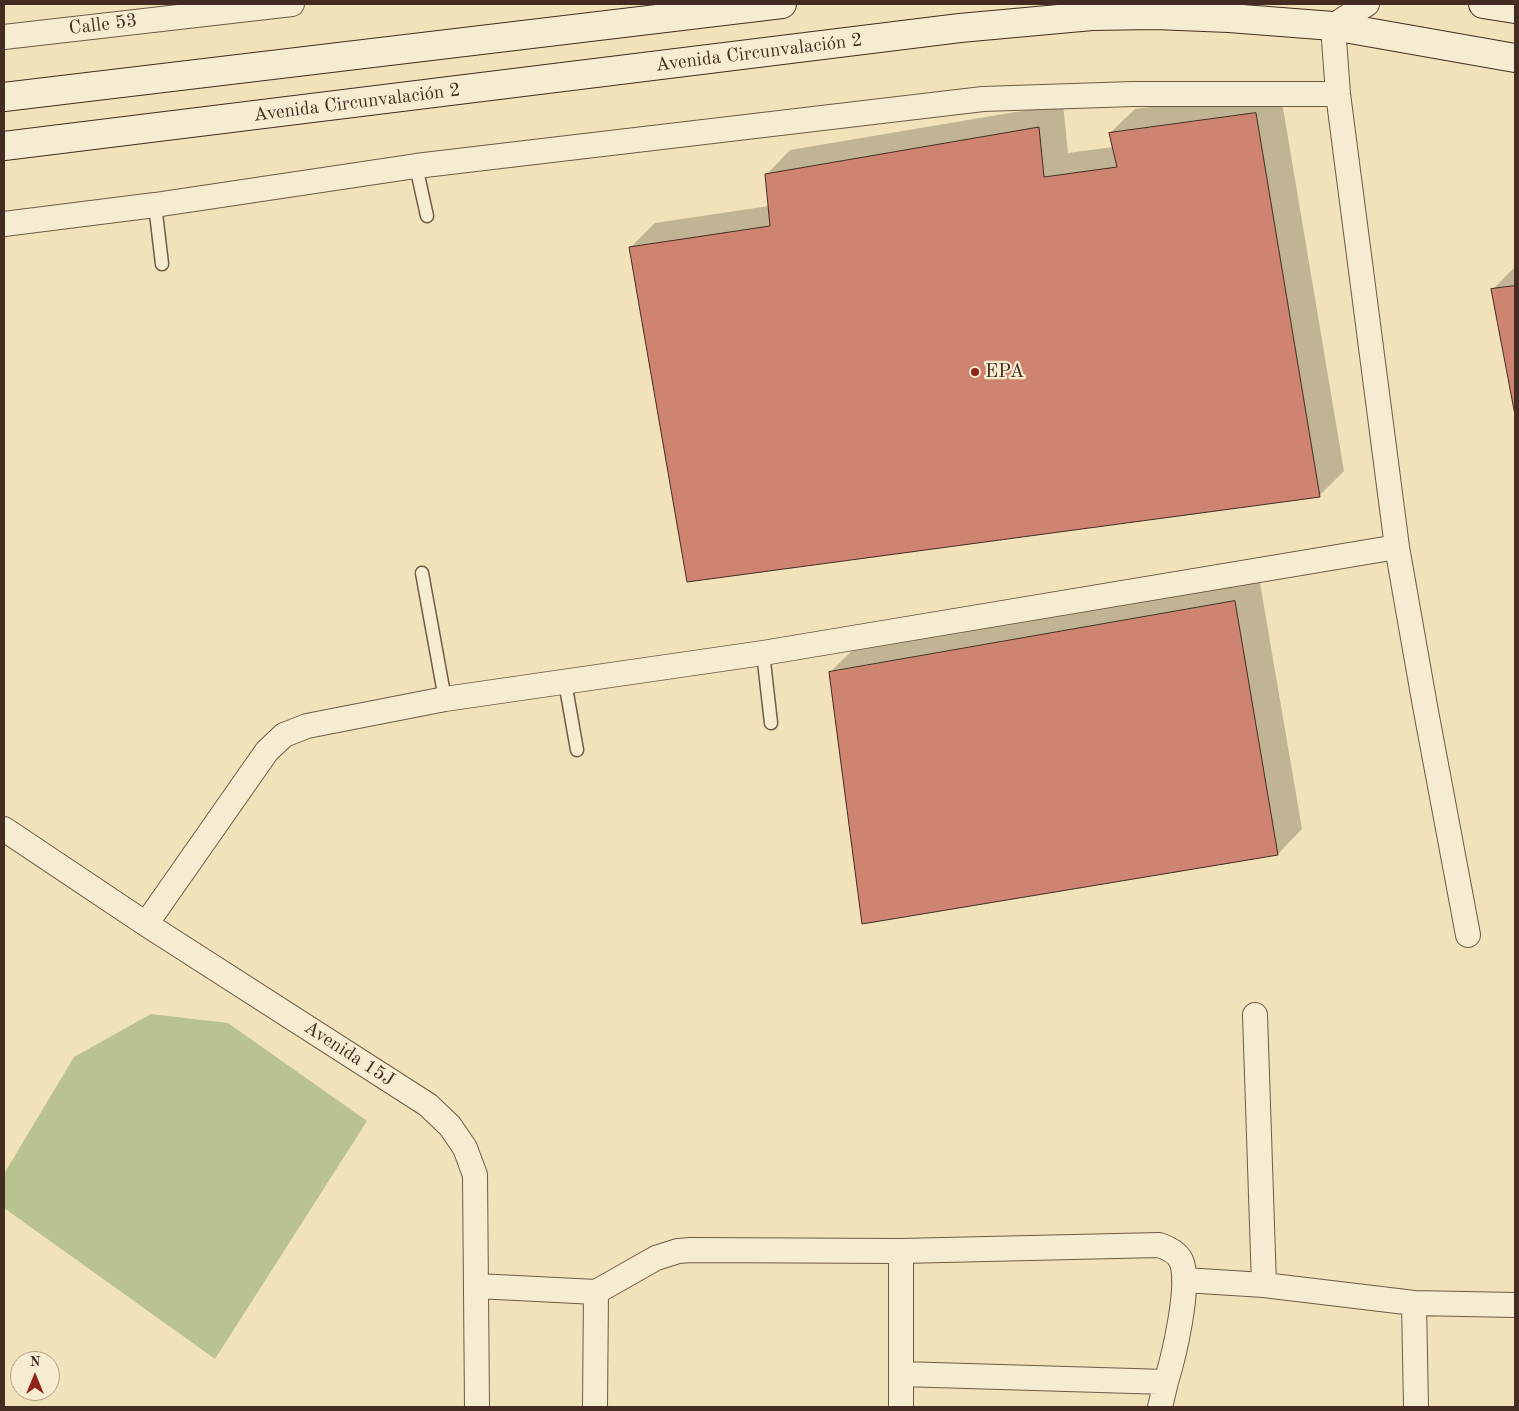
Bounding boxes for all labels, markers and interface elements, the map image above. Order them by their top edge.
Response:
street label: Calle 53 [68,10,138,40]
street label: Avenida Circunvalación 2 [654,29,864,77]
street label: Avenida Circunvalación 2 [252,79,462,127]
place label: EPA [985,361,1024,383]
marker: EPA [969,366,981,378]
street label: Avenida 15J [299,1016,399,1092]
north arrow [10,1351,60,1401]
text: N [30,1355,40,1369]

